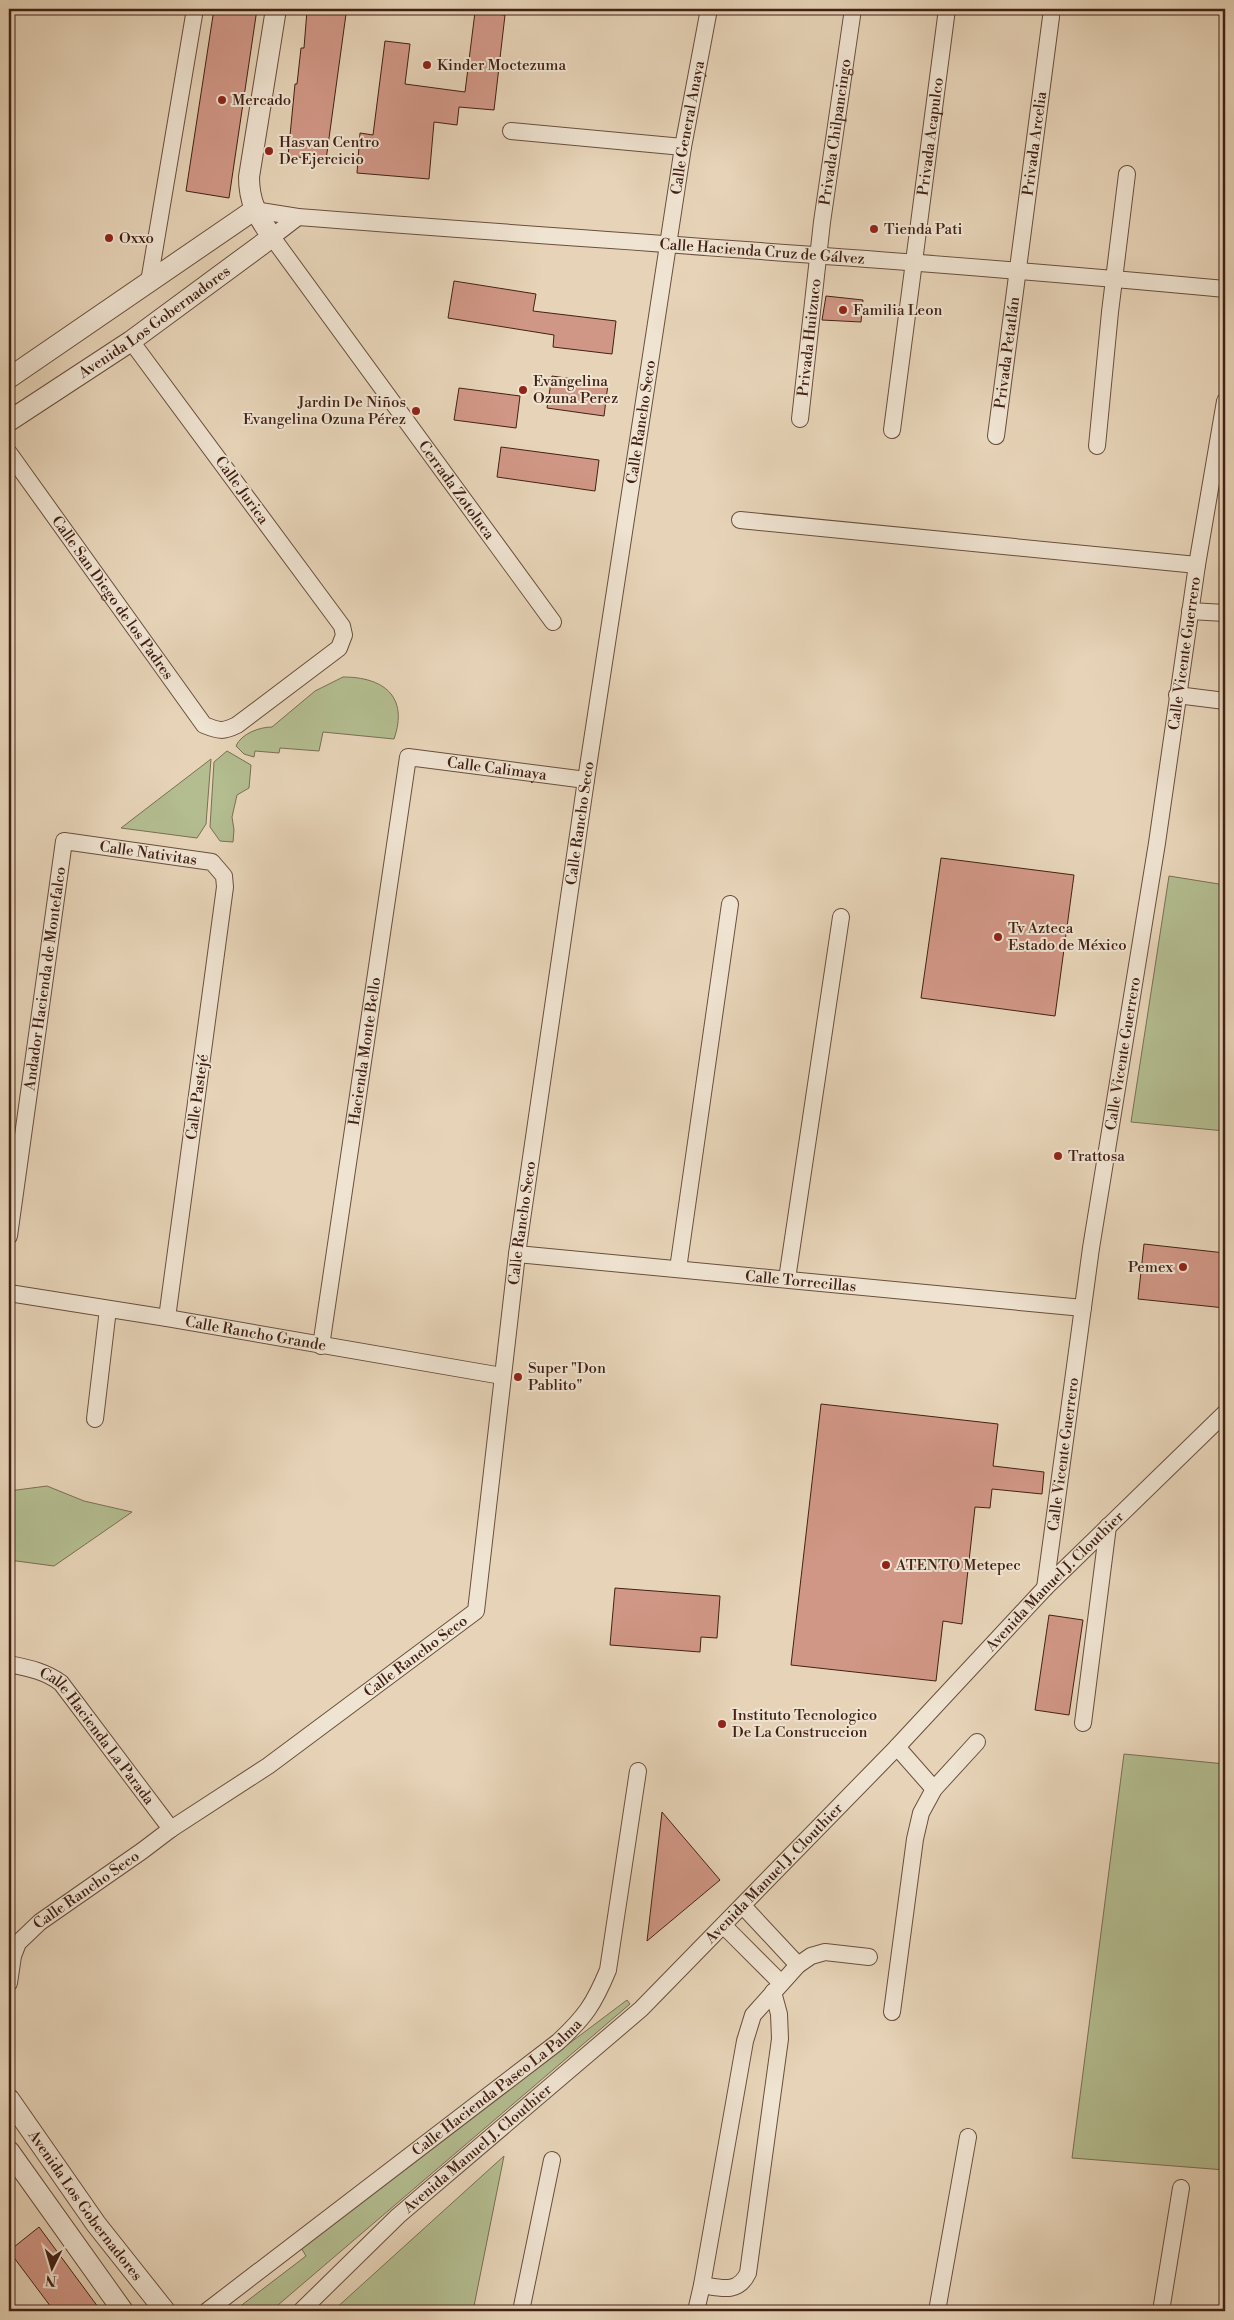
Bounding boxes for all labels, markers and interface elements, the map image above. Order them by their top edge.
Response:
place label: Kinder Moctezuma [437,56,566,75]
street label: Privada Chilpancingo [816,58,856,207]
marker: Kinder Moctezuma [421,59,433,71]
street label: Calle General Anaya [667,59,709,196]
street label: Privada Acapulco [914,76,948,197]
street label: Privada Arcelia [1019,90,1051,197]
place label: Mercado [232,91,291,110]
marker: Mercado [216,94,228,106]
place label: Hasvan Centro De Ejercicio [279,133,379,169]
marker: Hasvan Centro De Ejercicio [263,145,275,157]
place label: Tienda Pati [884,220,963,239]
marker: Tienda Pati [868,223,880,235]
place label: Oxxo [119,229,154,248]
marker: Oxxo [103,232,115,244]
street label: Calle Hacienda Cruz de Gálvez [659,235,866,269]
street label: Avenida Los Gobernadores [74,262,234,383]
street label: Privada Huitzuco [794,278,826,398]
street label: Privada Petatlán [991,296,1024,410]
place label: Familia Leon [853,301,943,320]
marker: Familia Leon [837,304,849,316]
street label: Calle Rancho Seco [623,359,660,485]
place label: Evangelina Ozuna Perez [533,372,618,408]
marker: Evangelina Ozuna Perez [517,384,529,396]
place label: Jardin De Niños Evangelina Ozuna Pérez [243,393,406,429]
marker: Jardin De Niños Evangelina Ozuna Pérez [410,405,422,417]
street label: Cerrada Zotoluca [414,437,499,544]
street label: Calle Jurica [211,453,273,528]
street label: Calle San Diego de los Padres [47,512,177,684]
street label: Calle Vicente Guerrero [1164,575,1205,732]
street label: Calle Calimaya [446,753,548,785]
street label: Calle Rancho Seco [562,760,599,887]
street label: Calle Nativitas [98,837,198,870]
street label: Andador Hacienda de Montefalco [20,865,70,1093]
place label: Tv Azteca Estado de México [1008,919,1127,955]
marker: Tv Azteca Estado de México [992,931,1004,943]
street label: Hacienda Monte Bello [345,976,385,1127]
street label: Calle Vicente Guerrero [1101,976,1145,1132]
street label: Calle Pastejé [182,1053,213,1141]
place label: Trattosa [1068,1147,1125,1166]
marker: Trattosa [1052,1150,1064,1162]
street label: Calle Rancho Seco [504,1160,540,1286]
place label: Pemex [1128,1258,1173,1277]
marker: Pemex [1177,1261,1189,1273]
street label: Calle Torrecillas [744,1267,857,1296]
street label: Calle Rancho Grande [184,1312,328,1355]
place label: Super "Don Pablito" [528,1359,606,1395]
marker: Super "Don Pablito" [512,1371,524,1383]
street label: Calle Vicente Guerrero [1044,1376,1083,1532]
street label: Avenida Manuel J. Clouthier [981,1507,1128,1656]
place label: ATENTO Metepec [895,1556,1021,1575]
marker: ATENTO Metepec [880,1559,892,1571]
street label: Calle Rancho Seco [360,1611,472,1701]
street label: Calle Hacienda La Parada [36,1664,159,1809]
place label: Instituto Tecnologico De La Construccion [732,1706,877,1742]
marker: Instituto Tecnologico De La Construccion [716,1718,728,1730]
street label: Avenida Manuel J. Clouthier [700,1799,847,1949]
street label: Calle Rancho Seco [29,1847,143,1933]
street label: Calle Hacienda Paseo La Palma [408,2015,586,2160]
street label: Avenida Manuel J. Clouthier [399,2080,556,2218]
street label: Avenida Los Gobernadores [23,2126,146,2285]
north arrow [28,2242,78,2292]
text: N [45,2271,57,2289]

